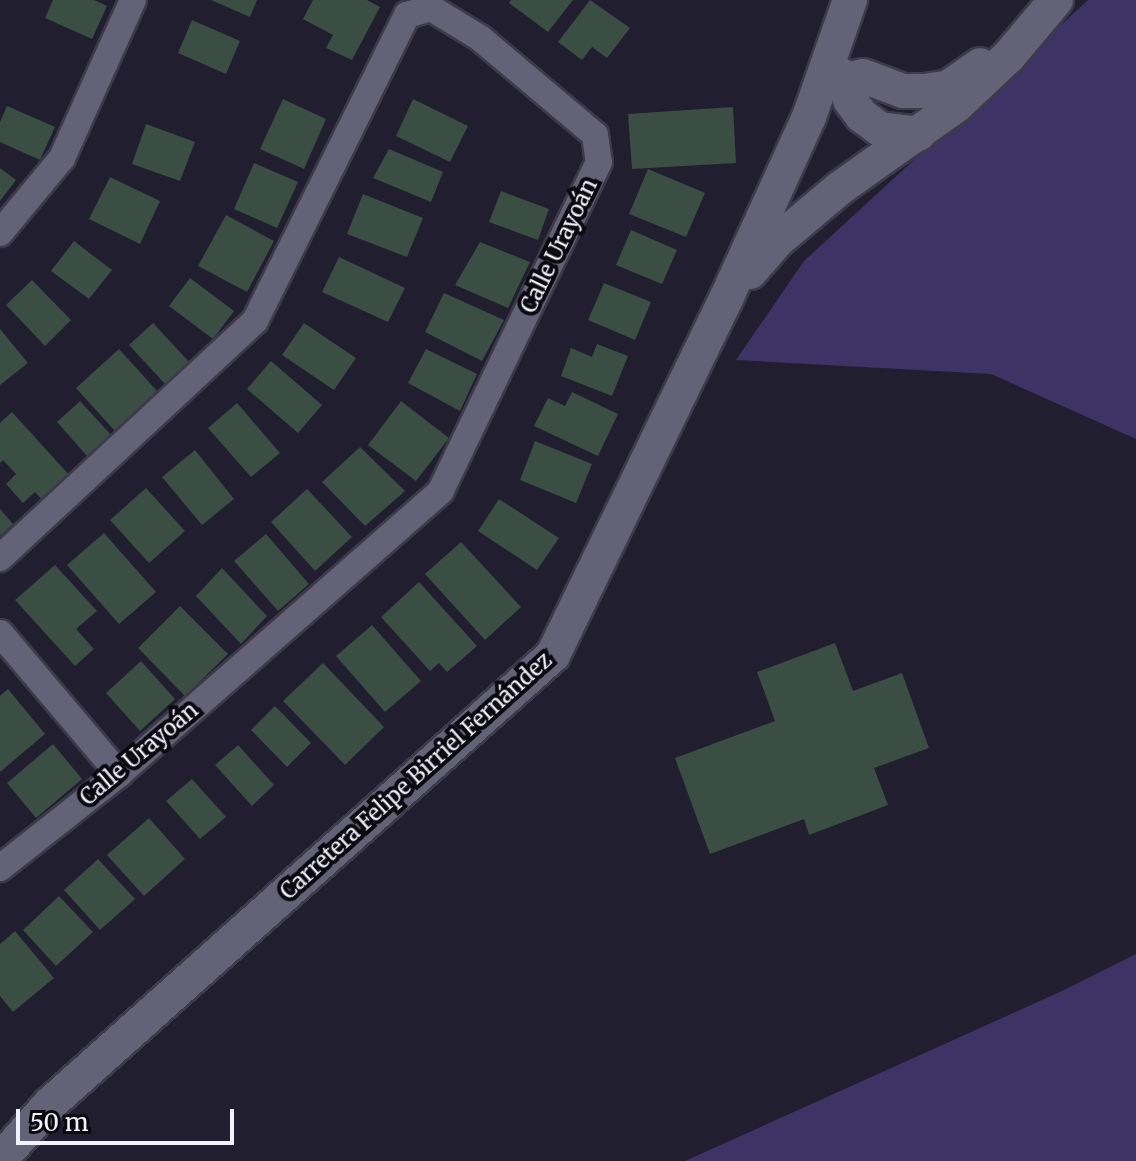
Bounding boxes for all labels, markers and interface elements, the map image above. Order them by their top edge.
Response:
street label: Calle Urayoán [515,175,603,317]
street label: Carretera Felipe Birriel Fernández [275,647,557,905]
street label: Calle Urayoán [75,697,203,811]
scale bar [20,1093,238,1143]
text: 50 m [30,1107,89,1138]

